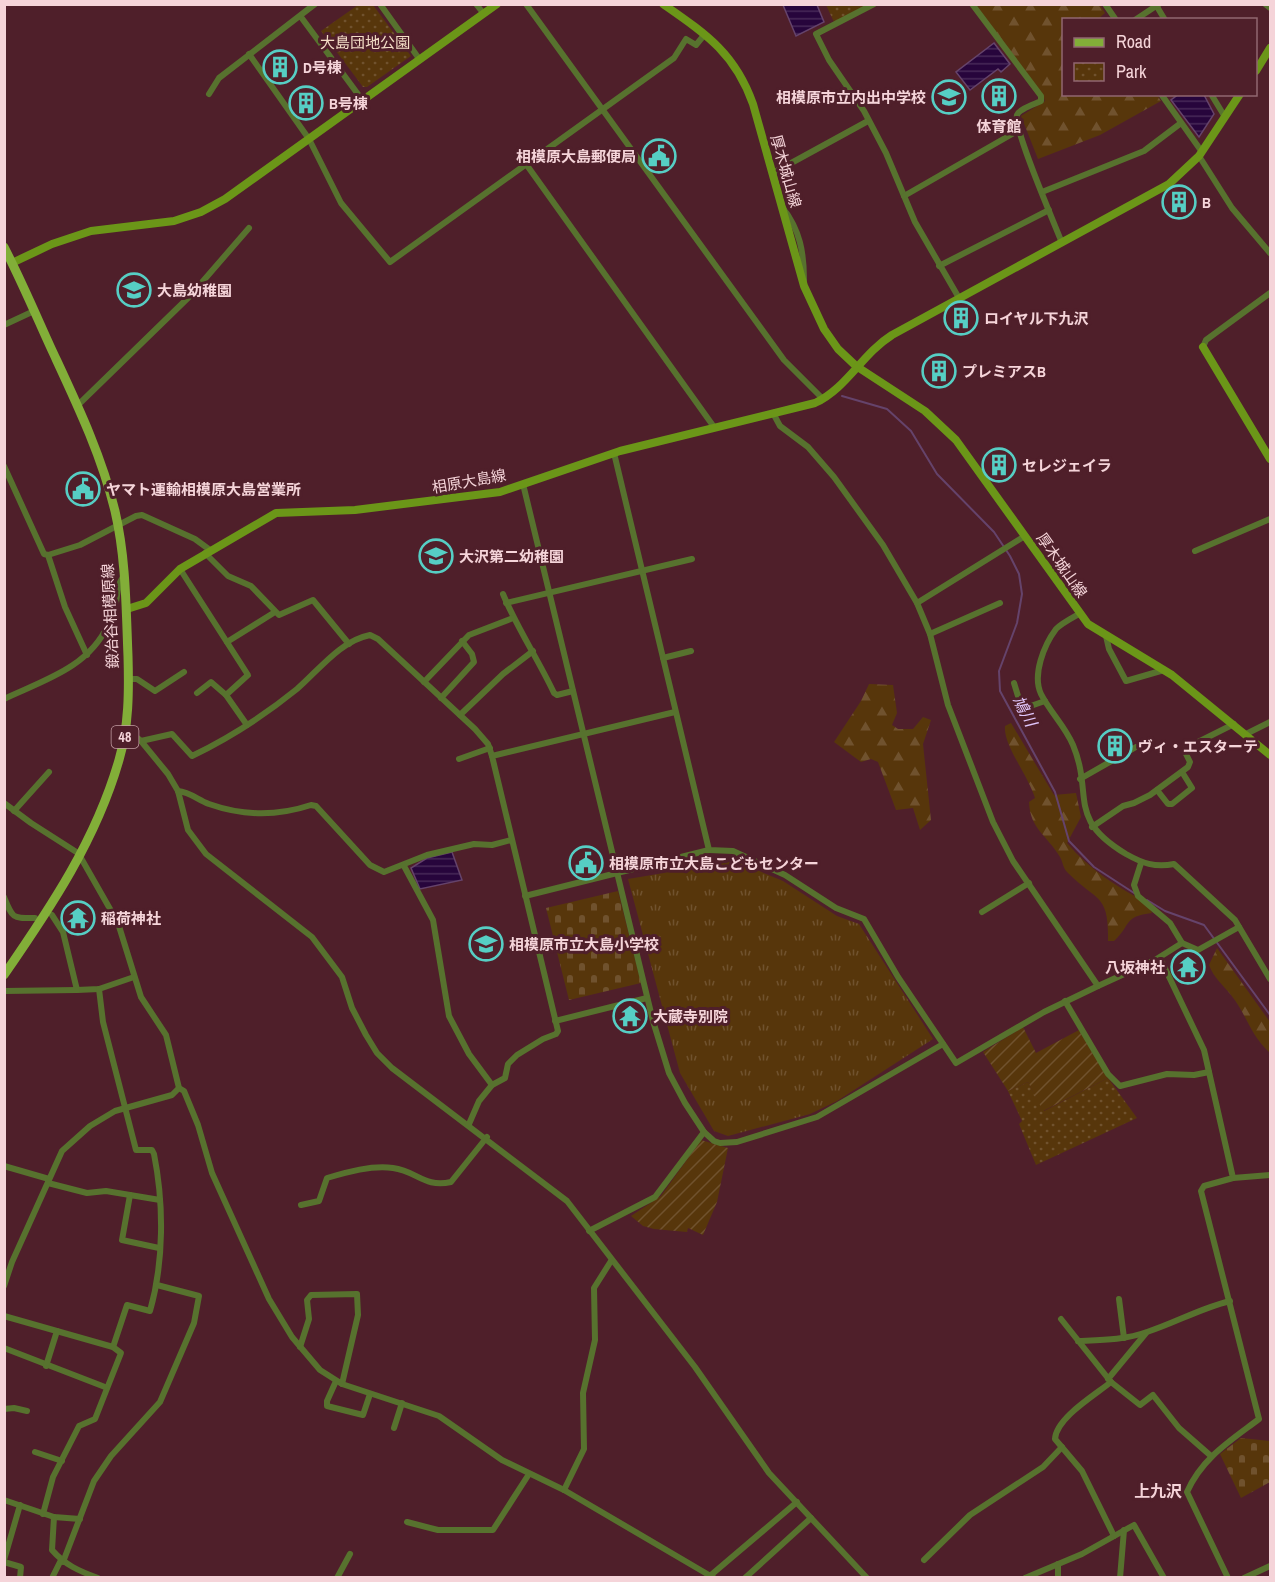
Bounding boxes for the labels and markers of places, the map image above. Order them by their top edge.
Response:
building icon: D号棟 [262,49,298,85]
place label: D号棟 [303,57,342,78]
building icon: 体育館 [981,78,1017,114]
school or university icon: 相模原市立内出中学校 [931,79,967,115]
building icon: B号棟 [288,85,324,121]
place label: 相模原市立内出中学校 [776,87,926,108]
place label: B号棟 [329,93,368,114]
place label: 体育館 [976,116,1022,137]
public building icon: 相模原大島郵便局 [641,138,677,174]
place label: 相模原大島郵便局 [516,146,636,167]
building icon: B [1161,184,1197,220]
place label: B [1202,192,1211,213]
school or university icon: 大島幼稚園 [116,272,152,308]
place label: 大島幼稚園 [157,280,232,301]
building icon: ロイヤル下九沢 [943,300,979,336]
place label: ロイヤル下九沢 [984,308,1089,329]
building icon: プレミアスB [921,353,957,389]
place label: プレミアスB [962,361,1046,382]
building icon: セレジェイラ [981,447,1017,483]
place label: セレジェイラ [1022,455,1112,476]
public building icon: ヤマト運輸相模原大島営業所 [65,471,101,507]
place label: ヤマト運輸相模原大島営業所 [106,479,301,500]
school or university icon: 大沢第二幼稚園 [418,538,454,574]
place label: 大沢第二幼稚園 [459,546,564,567]
building icon: ヴィ・エスターテ [1097,728,1133,764]
place label: ヴィ・エスターテ [1138,736,1258,757]
public building icon: 相模原市立大島こどもセンター [568,845,604,881]
place label: 相模原市立大島こどもセンター [609,853,819,874]
temple icon: 稲荷神社 [60,900,96,936]
place label: 稲荷神社 [101,908,161,929]
school or university icon: 相模原市立大島小学校 [468,926,504,962]
place label: 相模原市立大島小学校 [509,934,659,955]
temple icon: 八坂神社 [1170,949,1206,985]
place label: 八坂神社 [1105,957,1165,978]
temple icon: 大蔵寺別院 [612,998,648,1034]
place label: 大蔵寺別院 [653,1006,728,1027]

